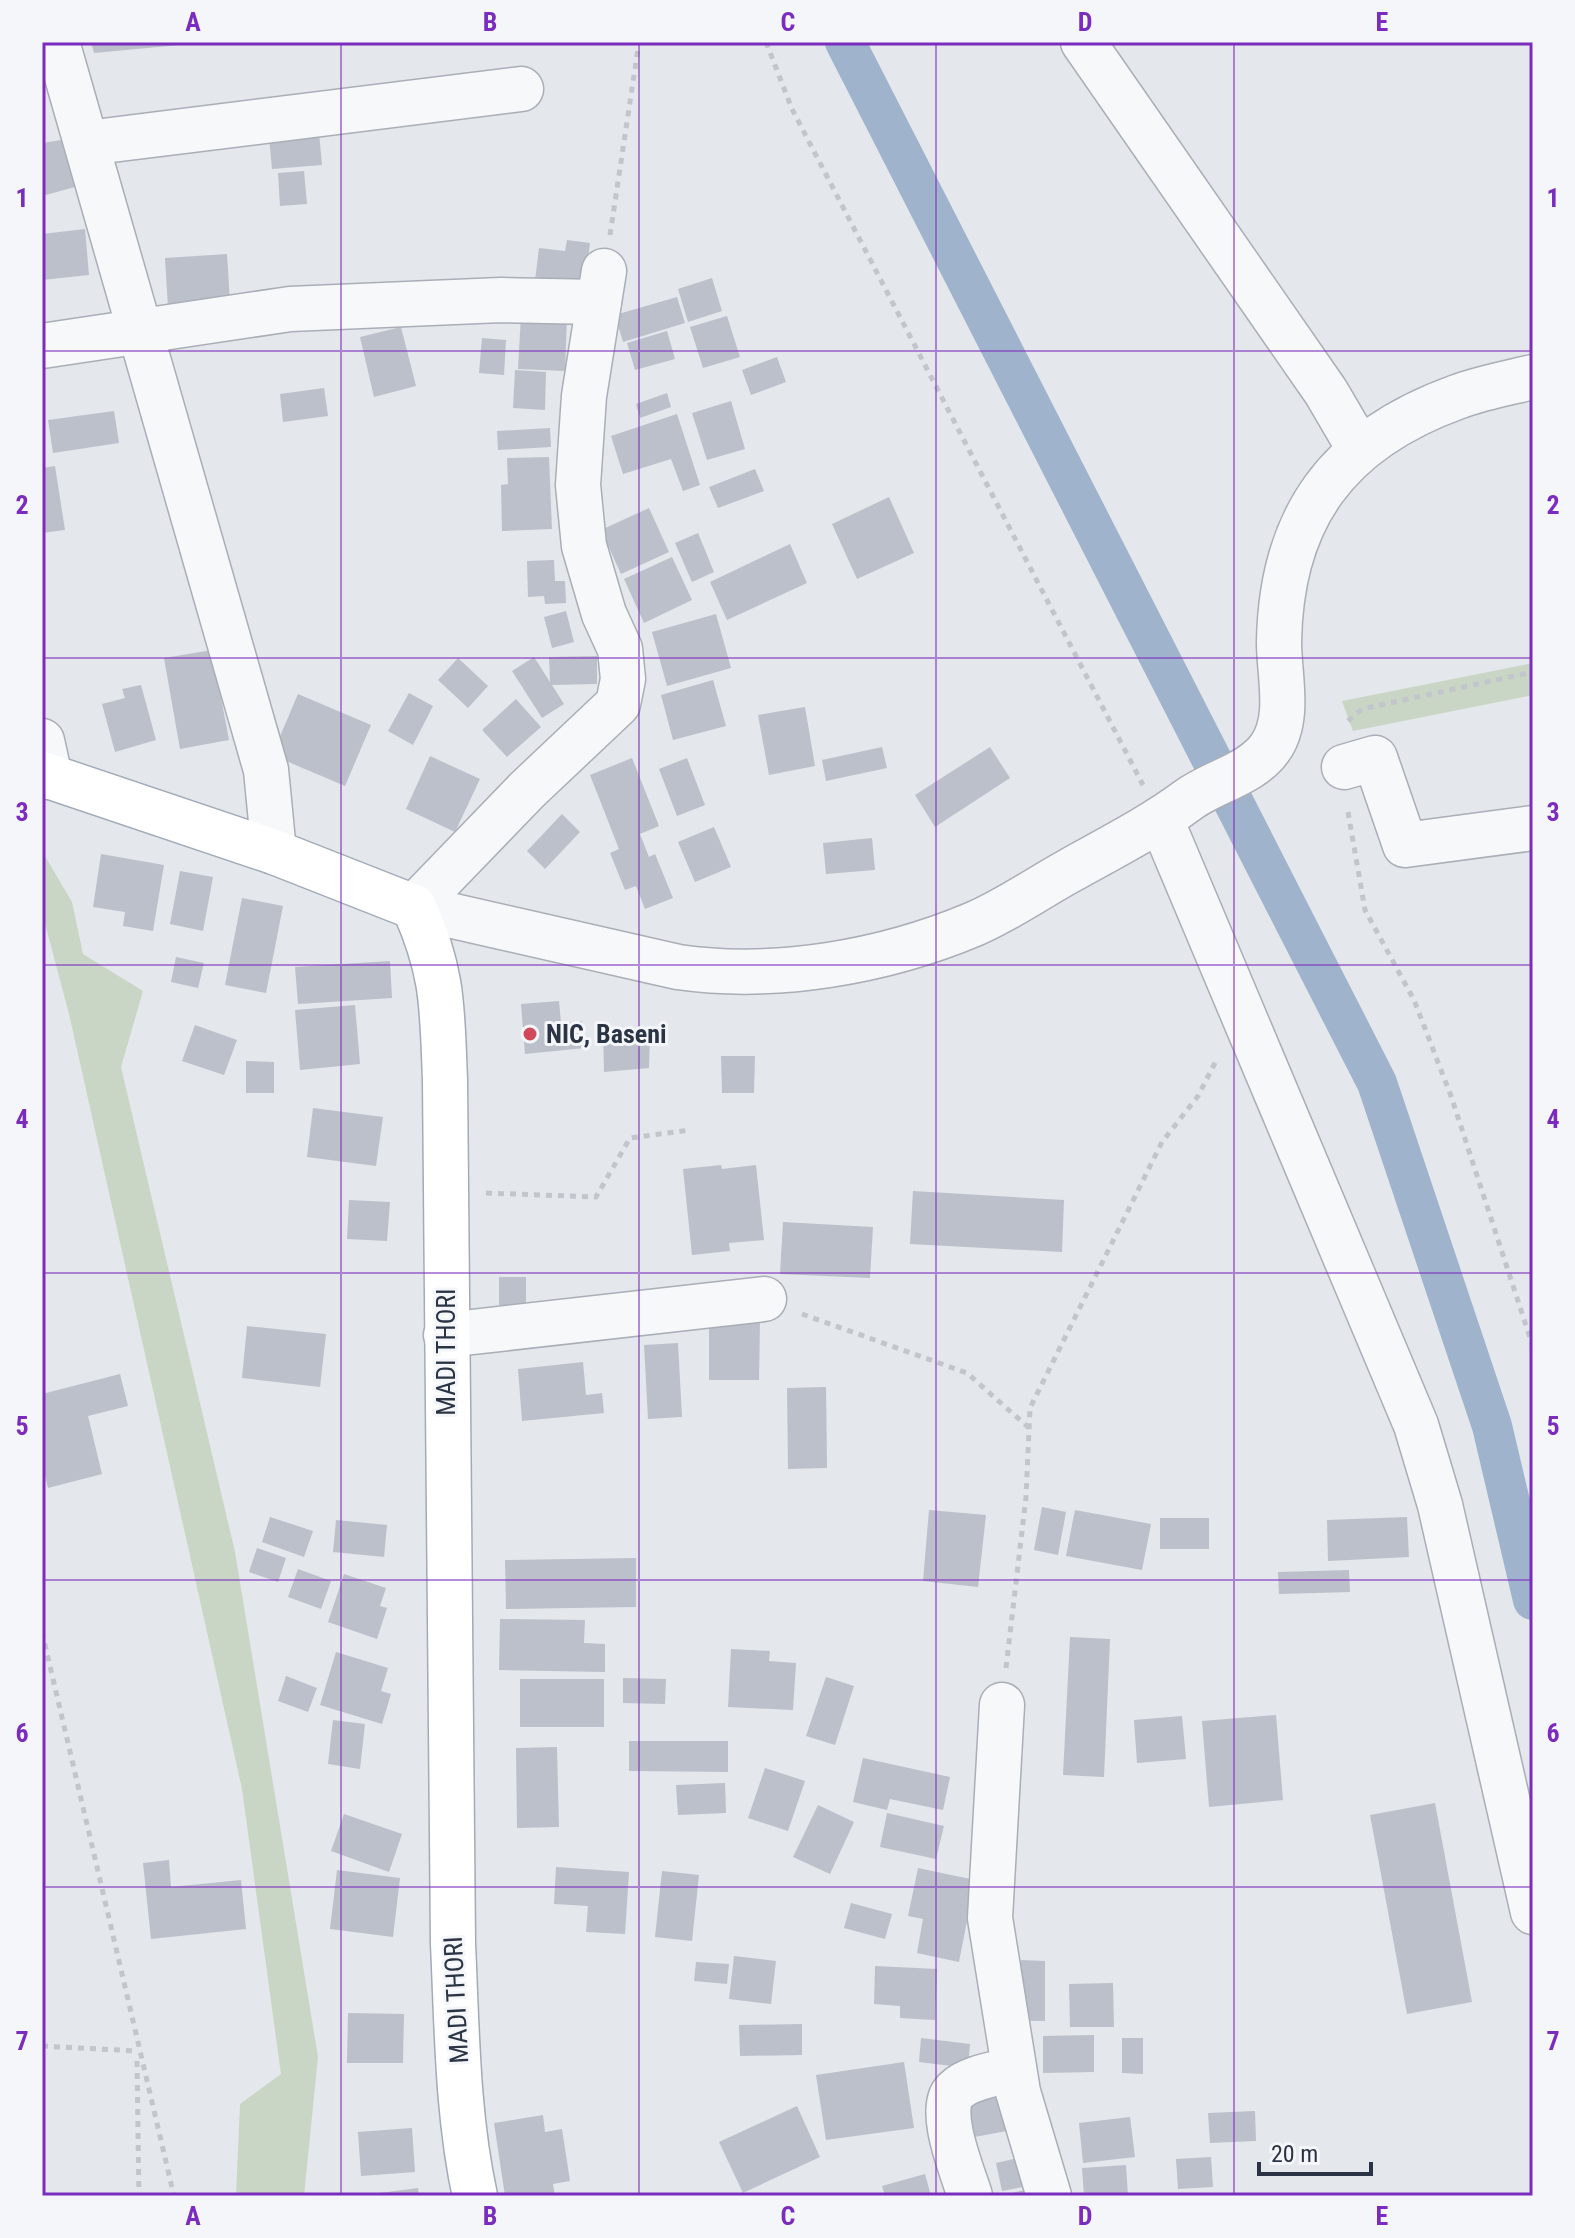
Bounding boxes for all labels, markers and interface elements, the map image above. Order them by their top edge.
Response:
text: A [185,7,201,37]
text: B [483,7,497,37]
text: C [781,7,796,37]
text: D [1078,7,1092,37]
text: E [1376,7,1389,37]
text: 1 [15,183,29,213]
text: 1 [1546,183,1560,213]
text: 2 [15,490,29,520]
text: 2 [1546,490,1560,520]
text: 3 [15,797,29,827]
text: 3 [1546,797,1560,827]
place label: NIC, Baseni [546,1019,667,1049]
marker: NIC, Baseni [521,1025,539,1043]
text: 4 [15,1104,29,1134]
text: 4 [1546,1104,1560,1134]
street label: MADI THORI [431,1288,461,1416]
text: 5 [15,1411,29,1441]
text: 5 [1546,1411,1560,1441]
text: 6 [15,1718,29,1748]
text: 6 [1546,1718,1560,1748]
street label: MADI THORI [438,1936,474,2064]
text: 7 [15,2026,29,2056]
text: 7 [1546,2026,1560,2056]
scale bar [1259,2126,1371,2176]
text: 20 m [1271,2140,1318,2168]
text: A [185,2201,201,2231]
text: B [483,2201,497,2231]
text: C [781,2201,796,2231]
text: D [1078,2201,1092,2231]
text: E [1376,2201,1389,2231]

